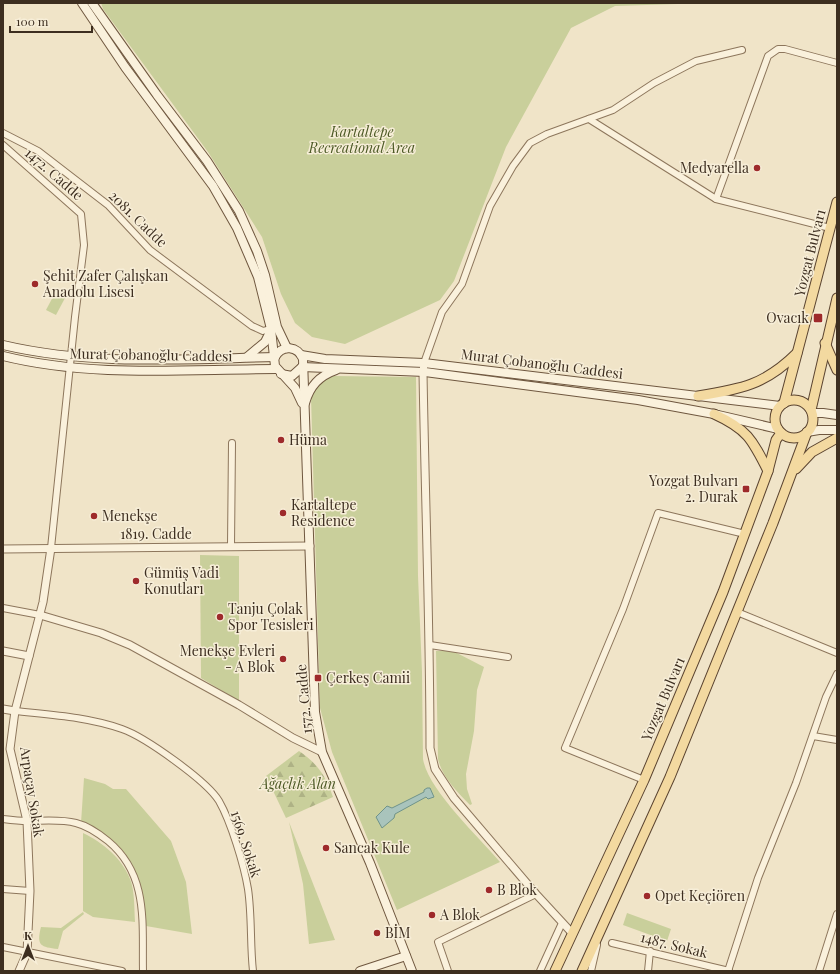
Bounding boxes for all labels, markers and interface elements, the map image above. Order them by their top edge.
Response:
scale bar [10,8,92,34]
text: 100 m [16,13,49,29]
park label: Kartaltepe Recreational Area [308,122,415,157]
street label: 1472. Cadde [21,143,87,204]
place label: Medyarella [680,158,749,177]
marker: Medyarella [752,163,762,173]
street label: 2081. Cadde [105,186,172,251]
street label: Yozgat Bulvarı [789,207,830,299]
place label: Şehit Zafer Çalışkan Anadolu Lisesi [42,266,169,301]
marker: Şehit Zafer Çalışkan Anadolu Lisesi [30,279,40,289]
place label: Ovacık [766,308,809,327]
marker: Ovacık [812,312,824,324]
street label: Murat Çobanoğlu Caddesi [69,344,233,365]
street label: Murat Çobanoğlu Caddesi [460,344,624,383]
place label: Hüma [289,430,327,449]
marker: Hüma [276,435,286,445]
place label: Yozgat Bulvarı 2. Durak [648,471,738,506]
marker: Yozgat Bulvarı 2. Durak [741,484,751,494]
place label: Kartaltepe Residence [291,495,357,530]
place label: Menekşe [102,506,158,525]
marker: Kartaltepe Residence [278,508,288,518]
marker: Menekşe [89,511,99,521]
street label: 1819. Cadde [120,524,192,543]
place label: Gümüş Vadi Konutları [144,563,219,598]
marker: Gümüş Vadi Konutları [131,576,141,586]
place label: Tanju Çolak Spor Tesisleri [228,599,314,634]
marker: Tanju Çolak Spor Tesisleri [215,612,225,622]
place label: Menekşe Evleri - A Blok [180,641,275,676]
marker: Menekşe Evleri - A Blok [278,654,288,664]
street label: Yozgat Bulvarı [636,654,689,744]
street label: 1572. Cadde [291,663,316,735]
place label: Çerkeş Camii [326,668,410,687]
marker: Çerkeş Camii [313,673,323,683]
street label: Arpaçay Sokak [16,744,49,839]
park label: Ağaçlık Alan [258,774,336,793]
street label: 1569. Sokak [227,808,266,880]
place label: Sancak Kule [334,838,410,857]
marker: Sancak Kule [321,843,331,853]
place label: B Blok [497,880,537,899]
marker: B Blok [484,885,494,895]
place label: Opet Keçiören [655,886,746,905]
marker: Opet Keçiören [642,891,652,901]
place label: A Blok [439,905,480,924]
marker: A Blok [427,910,437,920]
place label: BİM [385,923,411,942]
north arrow [8,926,48,966]
street label: 1487. Sokak [638,927,710,962]
text: K [24,928,32,943]
marker: BİM [372,928,382,938]

